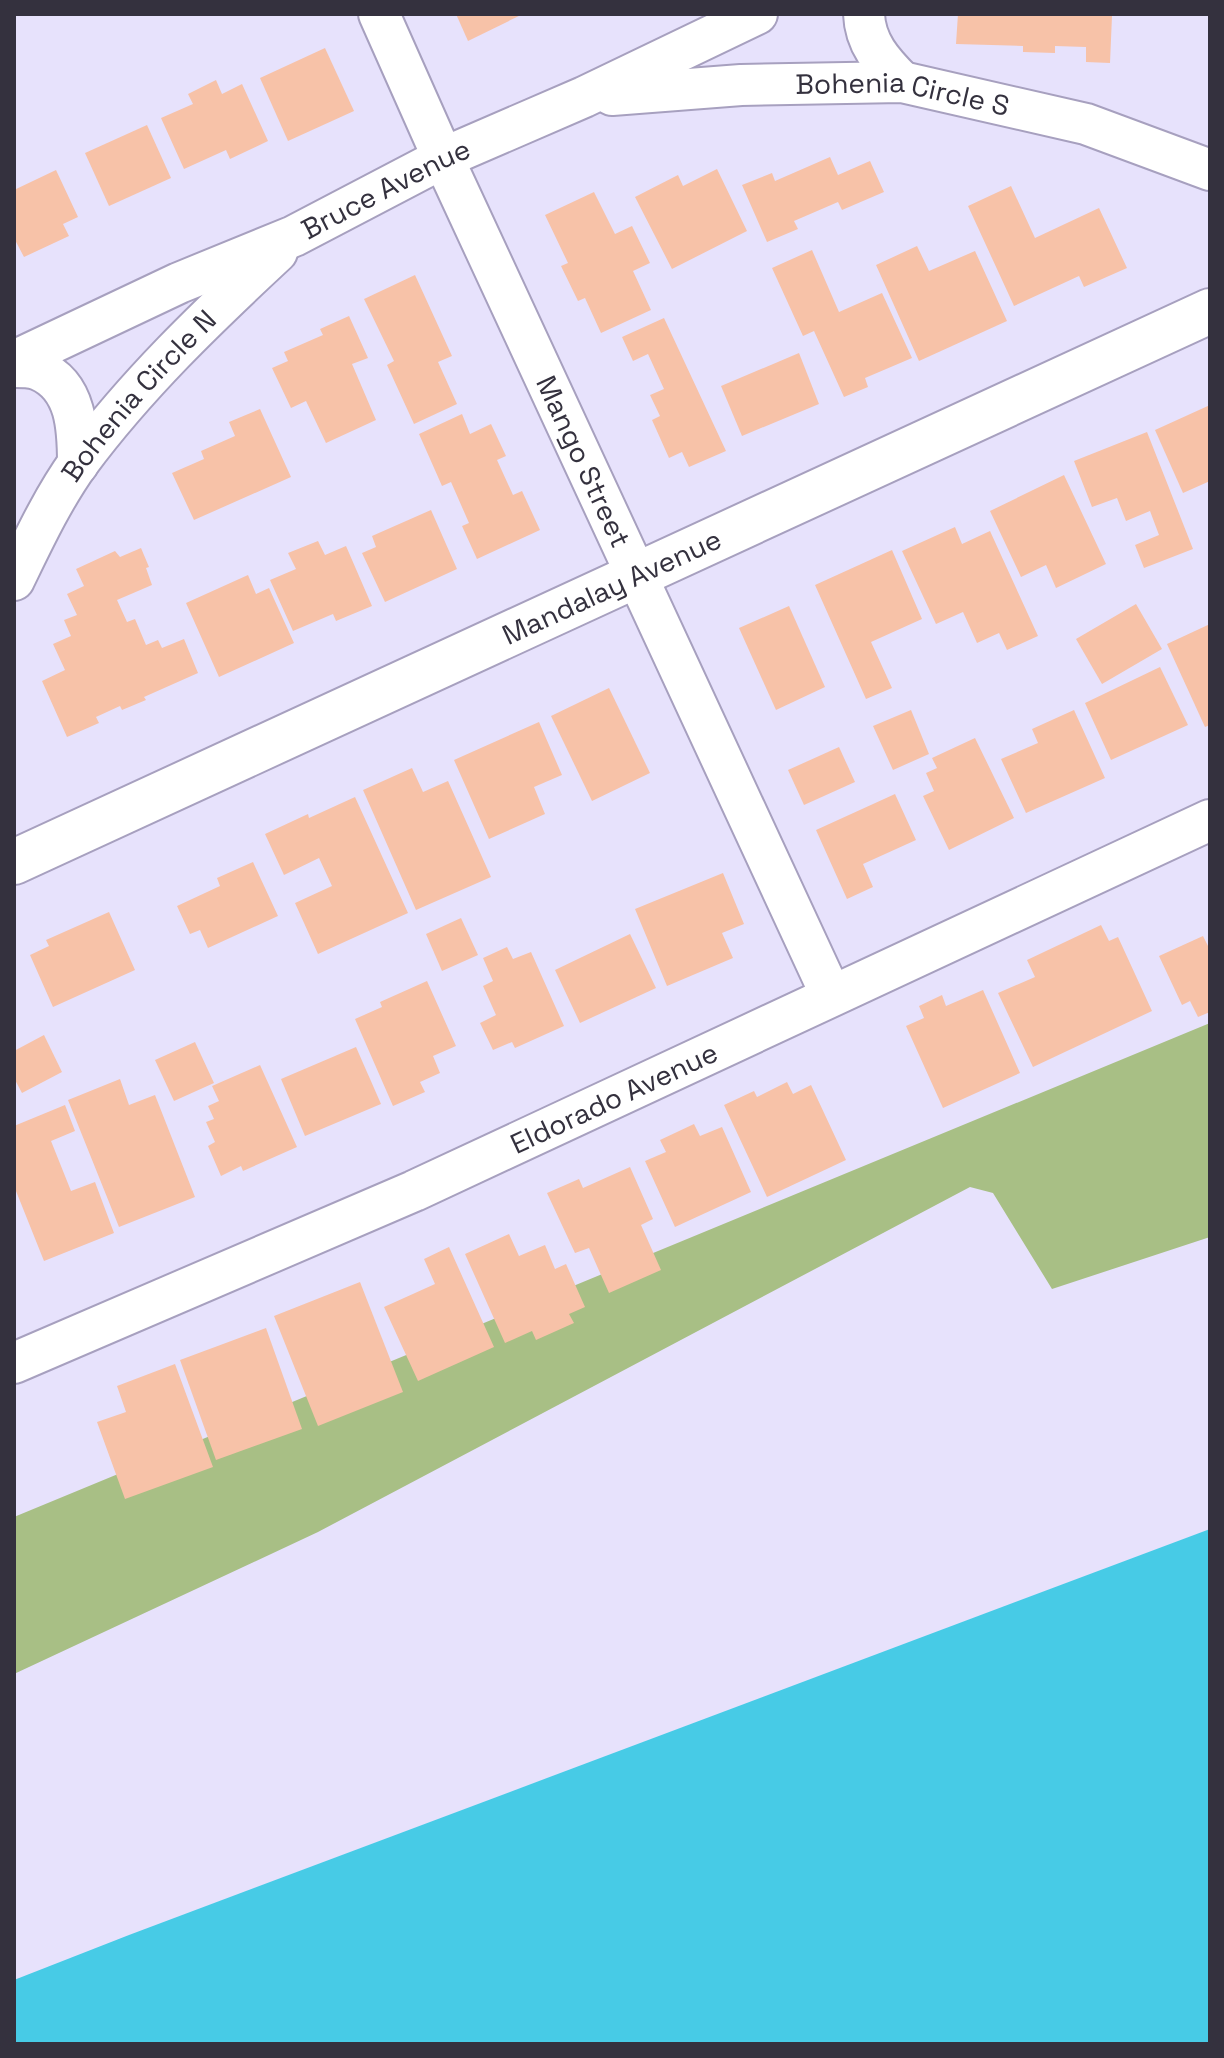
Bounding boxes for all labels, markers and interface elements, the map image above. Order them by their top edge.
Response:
street label: Bohenia Circle S [795,64,1013,124]
street label: Bruce Avenue [295,130,476,247]
street label: Bohenia Circle N [53,302,224,488]
street label: Mango Street [528,370,639,553]
street label: Mandalay Avenue [496,521,727,653]
street label: Eldorado Avenue [504,1034,723,1162]

